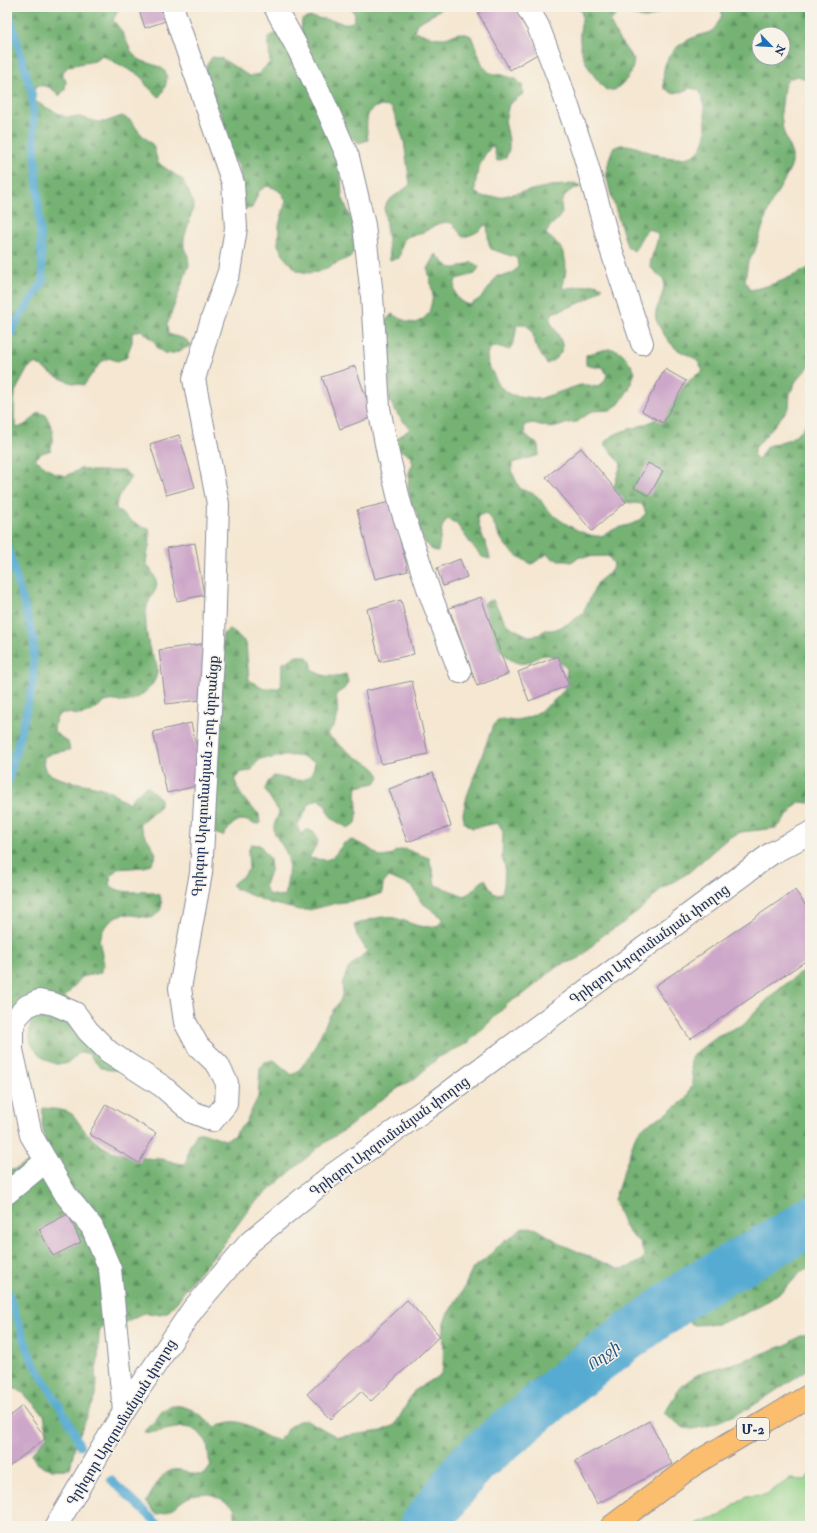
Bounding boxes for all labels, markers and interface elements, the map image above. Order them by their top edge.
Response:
north arrow [751,26,791,66]
text: N [771,42,788,58]
street label: Գրիգոր Արզումանյան 2-րդ նրբանցք [189,655,222,897]
street label: Գրիգոր Արզումանյան փողոց [566,881,733,1008]
street label: Գրիգոր Արզումանյան փողոց [306,1073,473,1200]
street label: Գրիգոր Արզումանյան փողոց [63,1336,180,1509]
water label: Ողջի [583,1338,624,1375]
road number: Մ-2 [737,1418,769,1440]

